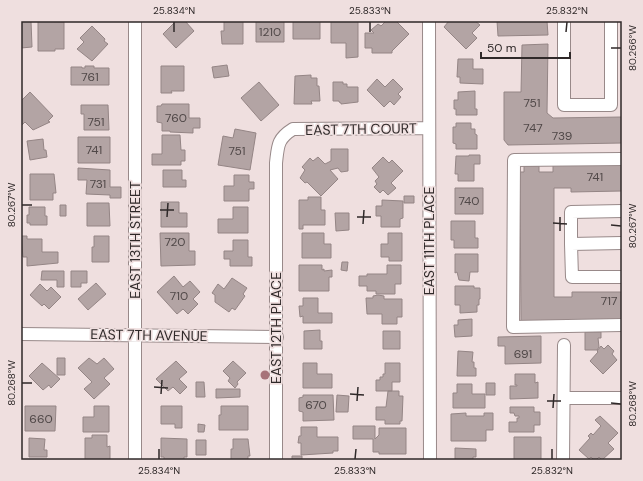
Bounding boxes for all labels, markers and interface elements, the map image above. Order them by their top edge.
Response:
text: 25.834°N [153,4,195,17]
text: 25.833°N [349,4,391,17]
text: 25.832°N [546,4,588,17]
house number: 1210 [259,24,281,40]
text: 80.266°W [626,25,639,71]
scale bar [481,34,570,60]
text: 50 m [487,40,516,56]
house number: 761 [81,69,99,85]
house number: 751 [523,95,541,111]
house number: 760 [165,110,187,126]
house number: 751 [87,114,105,130]
street label: EAST 7TH COURT [305,119,417,139]
house number: 747 [523,120,543,136]
house number: 739 [552,128,572,144]
house number: 741 [86,142,102,158]
house number: 751 [228,143,246,159]
house number: 741 [587,169,603,185]
house number: 731 [90,176,106,192]
street label: EAST 13TH STREET [126,181,144,299]
text: 80.267°W [5,182,18,227]
street label: EAST 11TH PLACE [420,187,438,295]
house number: 740 [458,193,480,209]
text: 80.267°W [626,203,639,248]
house number: 720 [164,234,186,250]
street label: EAST 12TH PLACE [267,272,285,384]
house number: 710 [170,288,188,304]
house number: 717 [601,293,617,309]
street label: EAST 7TH AVENUE [90,325,208,345]
house number: 691 [514,346,532,362]
text: 80.268°W [5,360,18,406]
text: 80.268°W [626,381,639,427]
house number: 670 [305,397,327,413]
house number: 660 [29,411,53,427]
text: 25.834°N [138,464,180,477]
text: 25.833°N [334,464,376,477]
text: 25.832°N [531,464,573,477]

